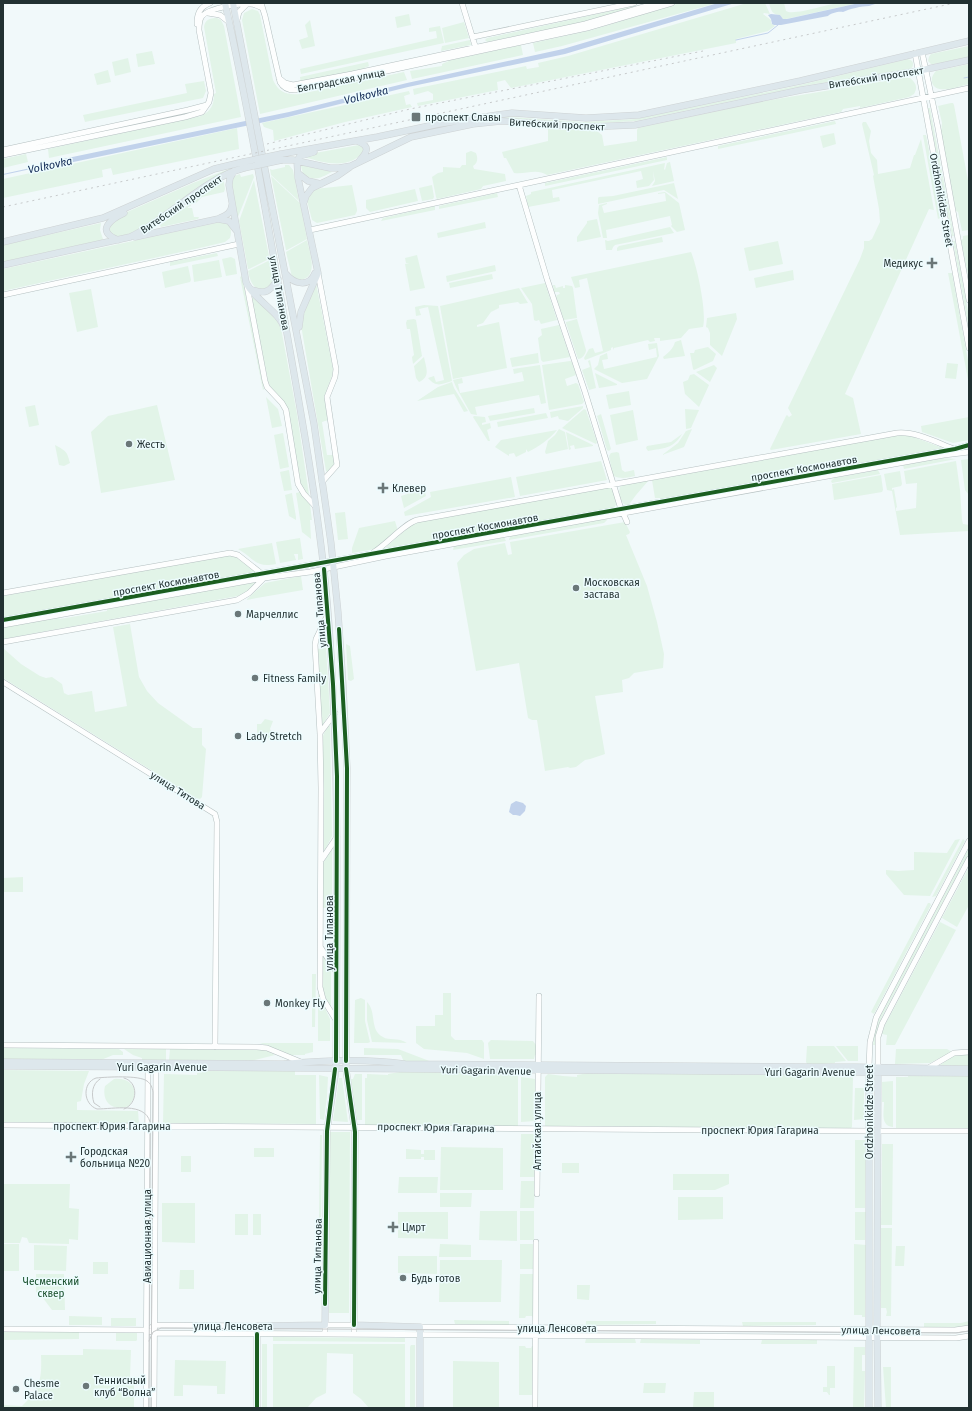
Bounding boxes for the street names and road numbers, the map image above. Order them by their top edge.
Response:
street label: Витебский проспект [828,64,925,91]
street label: Белградская улица [296,67,386,95]
street label: Витебский проспект [509,117,606,134]
street label: Ordzhonikidze Street [927,153,955,248]
street label: Витебский проспект [139,173,225,237]
street label: улица Типанова [267,255,291,331]
street label: проспект Космонавтов [750,454,859,484]
street label: проспект Космонавтов [431,512,540,542]
street label: проспект Космонавтов [112,569,221,599]
street label: улица Типанова [311,572,329,648]
street label: улица Титова [148,769,207,812]
street label: улица Типанова [324,895,336,971]
street label: Yuri Gagarin Avenue [117,1062,207,1074]
street label: Yuri Gagarin Avenue [441,1064,531,1078]
street label: Ordzhonikidze Street [864,1064,876,1159]
street label: Yuri Gagarin Avenue [765,1067,855,1079]
street label: Алтайская улица [532,1092,544,1170]
street label: проспект Юрия Гагарина [53,1121,171,1133]
street label: проспект Юрия Гагарина [377,1121,495,1135]
street label: проспект Юрия Гагарина [701,1125,819,1137]
street label: Авиационная улица [142,1189,154,1283]
street label: улица Типанова [311,1218,325,1294]
street label: улица Ленсовета [193,1321,273,1333]
street label: улица Ленсовета [517,1323,597,1335]
street label: улица Ленсовета [841,1324,921,1338]

